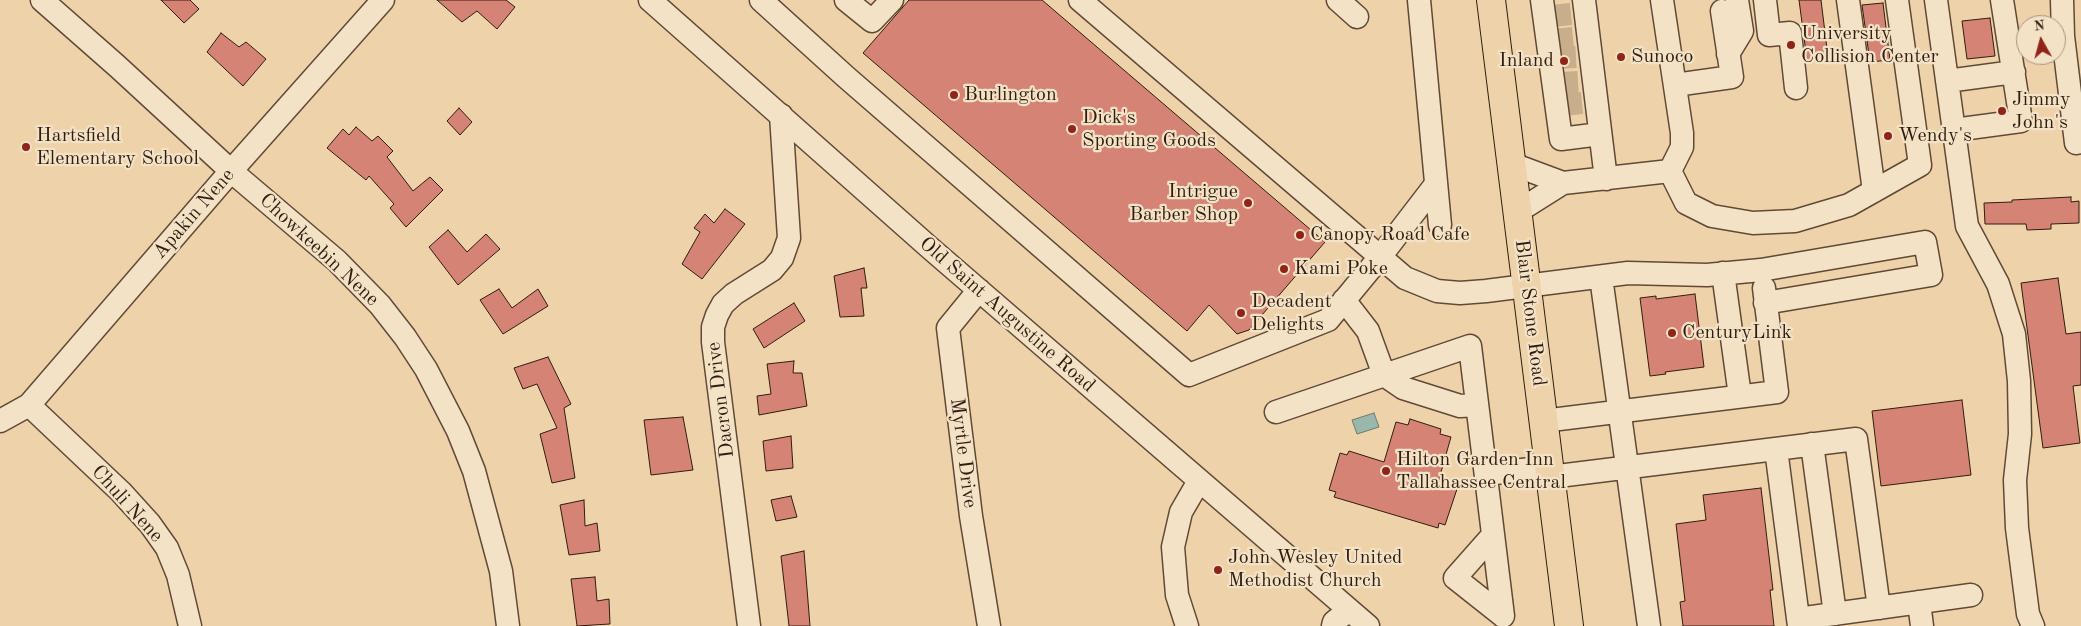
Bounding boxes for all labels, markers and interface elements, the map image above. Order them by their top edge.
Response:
north arrow [2016,15,2066,65]
text: N [2033,19,2045,34]
place label: University Collision Center [1801,22,1939,69]
marker: University Collision Center [1785,39,1797,51]
place label: Sunoco [1631,45,1693,69]
place label: Inland [1499,49,1554,73]
marker: Sunoco [1615,51,1627,63]
marker: Inland [1558,55,1570,67]
place label: Burlington [964,83,1057,107]
place label: Jimmy John's [2012,88,2071,135]
marker: Burlington [948,89,960,101]
marker: Jimmy John's [1996,105,2008,117]
place label: Dick's Sporting Goods [1082,106,1216,153]
marker: Dick's Sporting Goods [1066,123,1078,135]
place label: Hartsfield Elementary School [36,124,199,171]
place label: Wendy's [1898,124,1972,148]
marker: Wendy's [1882,130,1894,142]
marker: Hartsfield Elementary School [20,141,32,153]
street label: Apakin Nene [148,164,240,264]
place label: Intrigue Barber Shop [1129,180,1238,227]
street label: Chowkeebin Nene [254,188,384,312]
marker: Intrigue Barber Shop [1242,197,1254,209]
place label: Canopy Road Cafe [1310,223,1470,247]
marker: Canopy Road Cafe [1294,229,1306,241]
street label: Old Saint Augustine Road [914,232,1100,398]
street label: Blair Stone Road [1509,238,1551,388]
place label: Kami Poke [1294,257,1388,281]
marker: Kami Poke [1278,263,1290,275]
place label: Decadent Delights [1251,290,1332,337]
marker: Decadent Delights [1235,307,1247,319]
place label: CenturyLink [1682,321,1792,345]
marker: CenturyLink [1666,327,1678,339]
street label: Dacron Drive [702,341,740,459]
street label: Myrtle Drive [944,397,982,509]
place label: Hilton Garden Inn Tallahassee Central [1396,448,1566,495]
street label: Chuli Nene [86,460,168,548]
marker: Hilton Garden Inn Tallahassee Central [1380,465,1392,477]
place label: John Wesley United Methodist Church [1228,546,1403,593]
marker: John Wesley United Methodist Church [1212,564,1224,576]

